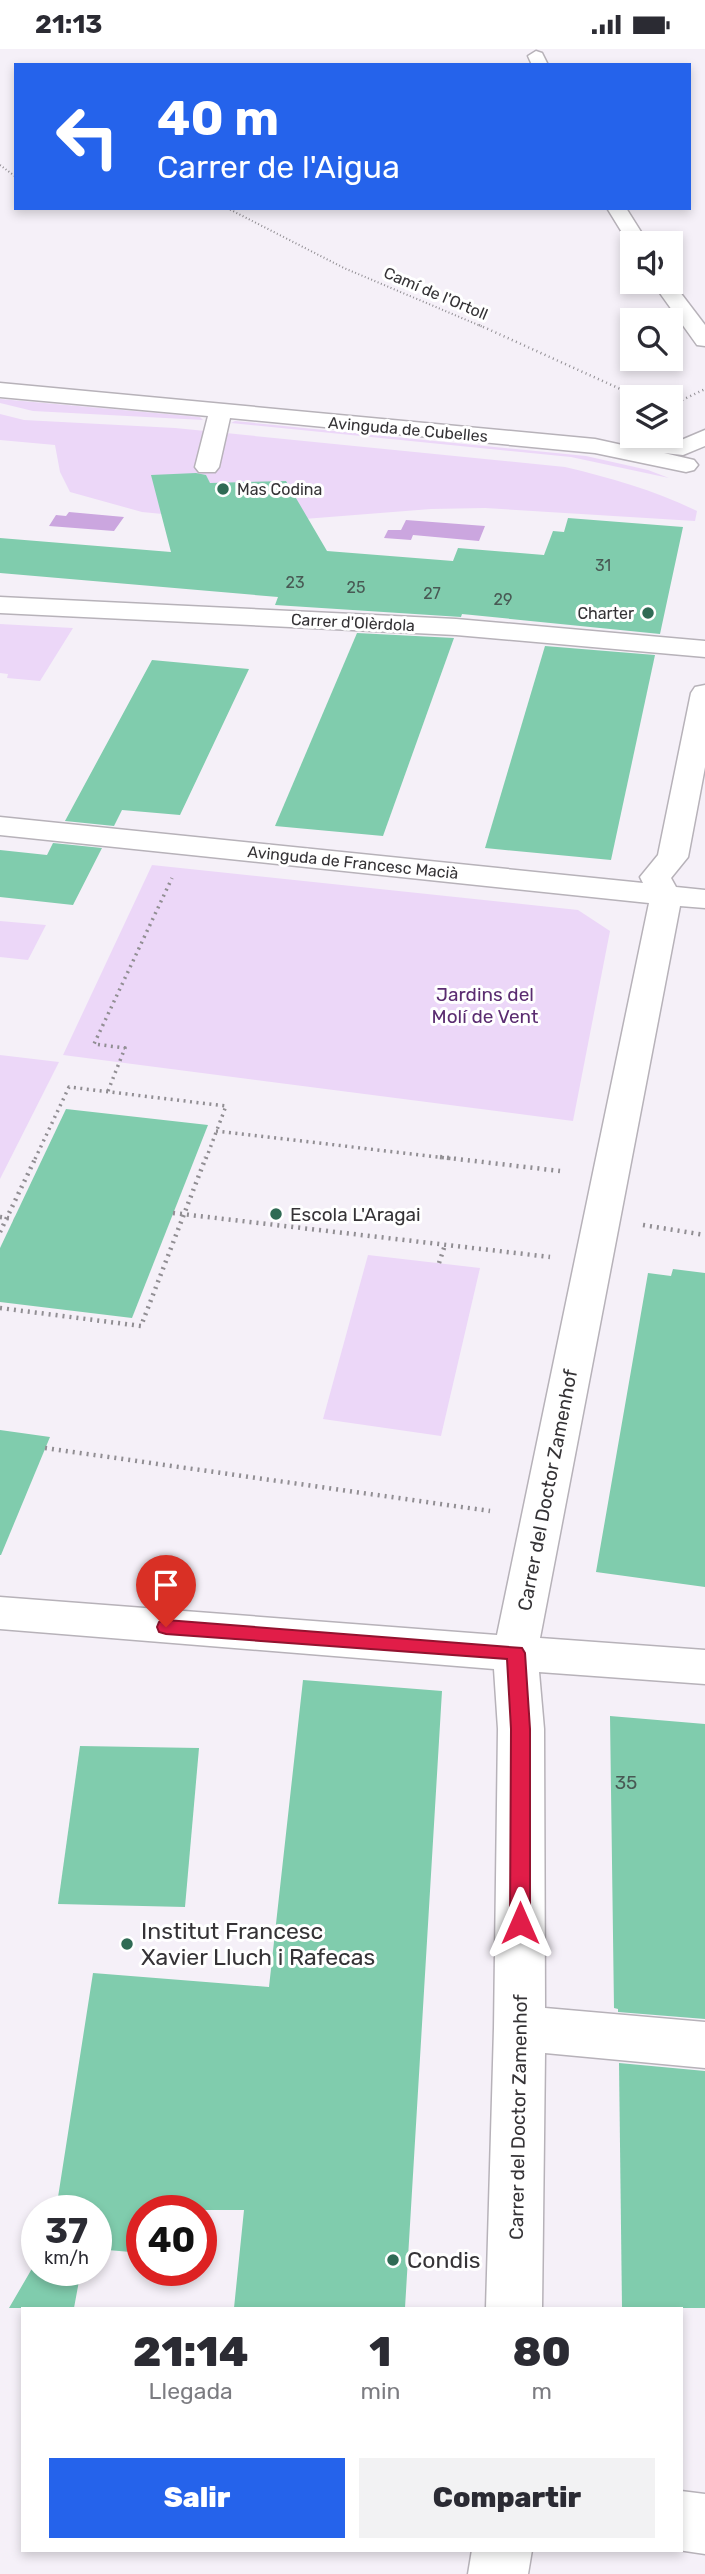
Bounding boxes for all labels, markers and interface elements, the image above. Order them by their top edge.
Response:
text: 21:13 [35,9,102,40]
text: 40 m [157,89,279,147]
icon: left [42,91,133,182]
text: Carrer de l'Aigua [157,148,400,186]
map controls [620,231,683,448]
button: sound [620,231,683,294]
street label: Camí de l'Ortoll [381,263,491,324]
button: search [620,308,683,371]
button: layers [620,385,683,448]
street label: Avinguda de Cubelles [327,413,489,446]
place label: Mas Codina [237,480,322,499]
marker: Mas Codina [215,481,231,497]
house number: 31 [595,556,611,575]
house number: 23 [285,573,305,592]
house number: 25 [347,578,365,597]
house number: 27 [423,584,441,603]
house number: 29 [494,590,512,609]
place label: Charter [577,604,634,623]
marker: Charter [640,605,656,621]
street label: Carrer d'Olèrdola [290,610,415,635]
street label: Avinguda de Francesc Macià [247,842,459,883]
park label: Jardins del Molí de Vent [432,983,539,1028]
place label: Escola L'Aragai [290,1203,421,1226]
marker: Escola L'Aragai [268,1206,284,1222]
street label: Carrer del Doctor Zamenhof [513,1367,582,1613]
pin [136,1555,196,1627]
icon: arrive [147,1566,185,1604]
house number: 35 [615,1771,637,1794]
position arrow [483,1886,557,1960]
place label: Institut Francesc Xavier Lluch i Rafecas [141,1917,375,1971]
marker: Institut Francesc Xavier Lluch i Rafecas [119,1936,135,1952]
street label: Carrer del Doctor Zamenhof [505,1993,532,2240]
speed limit sign: 40 [126,2195,217,2286]
text: 37 [45,2210,88,2252]
place label: Condis [407,2246,480,2274]
text: km/h [44,2247,89,2269]
marker: Condis [385,2252,401,2268]
text: 21:14 [133,2327,248,2377]
text: 1 [369,2327,391,2377]
text: 80 [512,2327,571,2377]
text: Llegada [149,2377,233,2405]
text: min [360,2377,400,2405]
text: m [531,2377,552,2405]
button: Salir [49,2458,345,2538]
button: Compartir [359,2458,655,2538]

